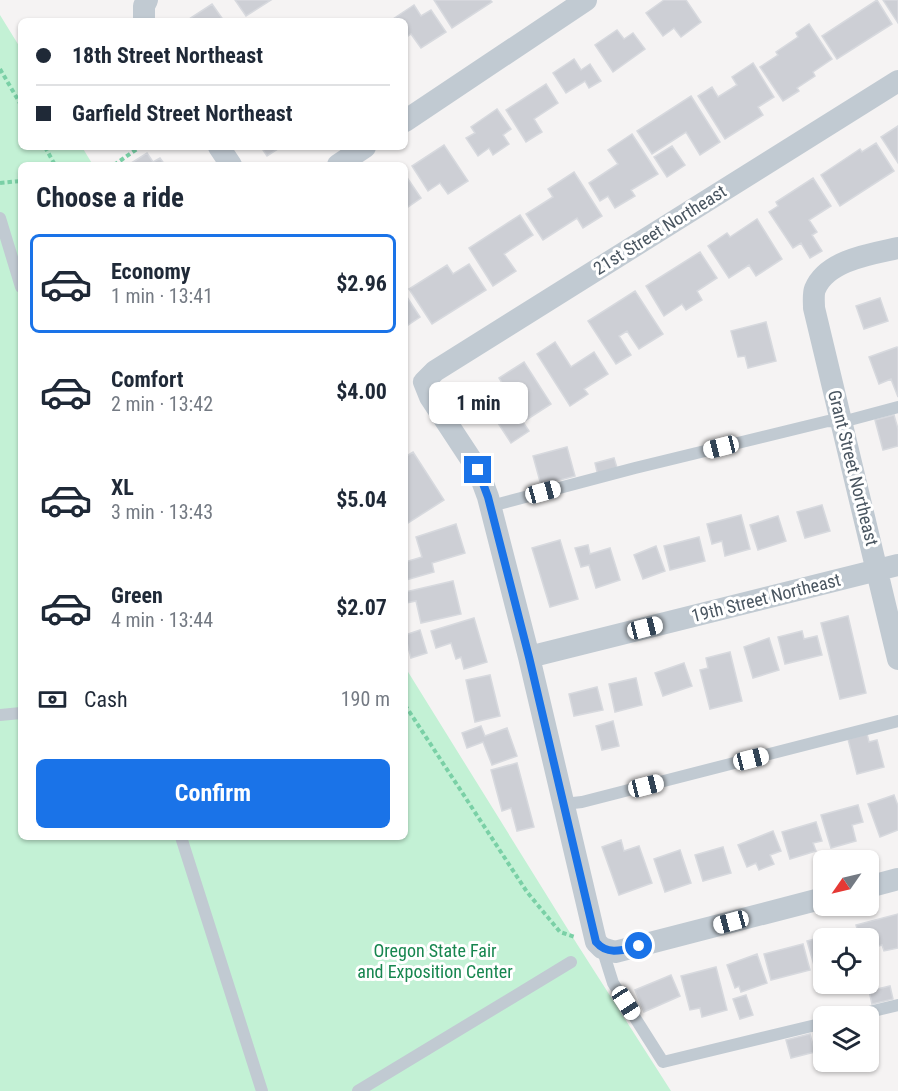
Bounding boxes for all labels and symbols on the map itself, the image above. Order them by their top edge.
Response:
street label: 21st Street Northeast [590,180,730,279]
callout: 1 min [428,383,528,425]
street label: Grant Street Northeast [824,388,883,548]
car [701,434,741,460]
route end [464,456,491,483]
car [523,479,563,505]
street label: 19th Street Northeast [689,569,843,626]
car [625,615,665,641]
car [731,746,771,772]
car [626,773,666,799]
north arrow [813,850,879,916]
car [711,909,751,935]
route start [625,932,652,959]
park label: Oregon State Fair and Exposition Center [357,940,513,982]
car [609,983,643,1023]

